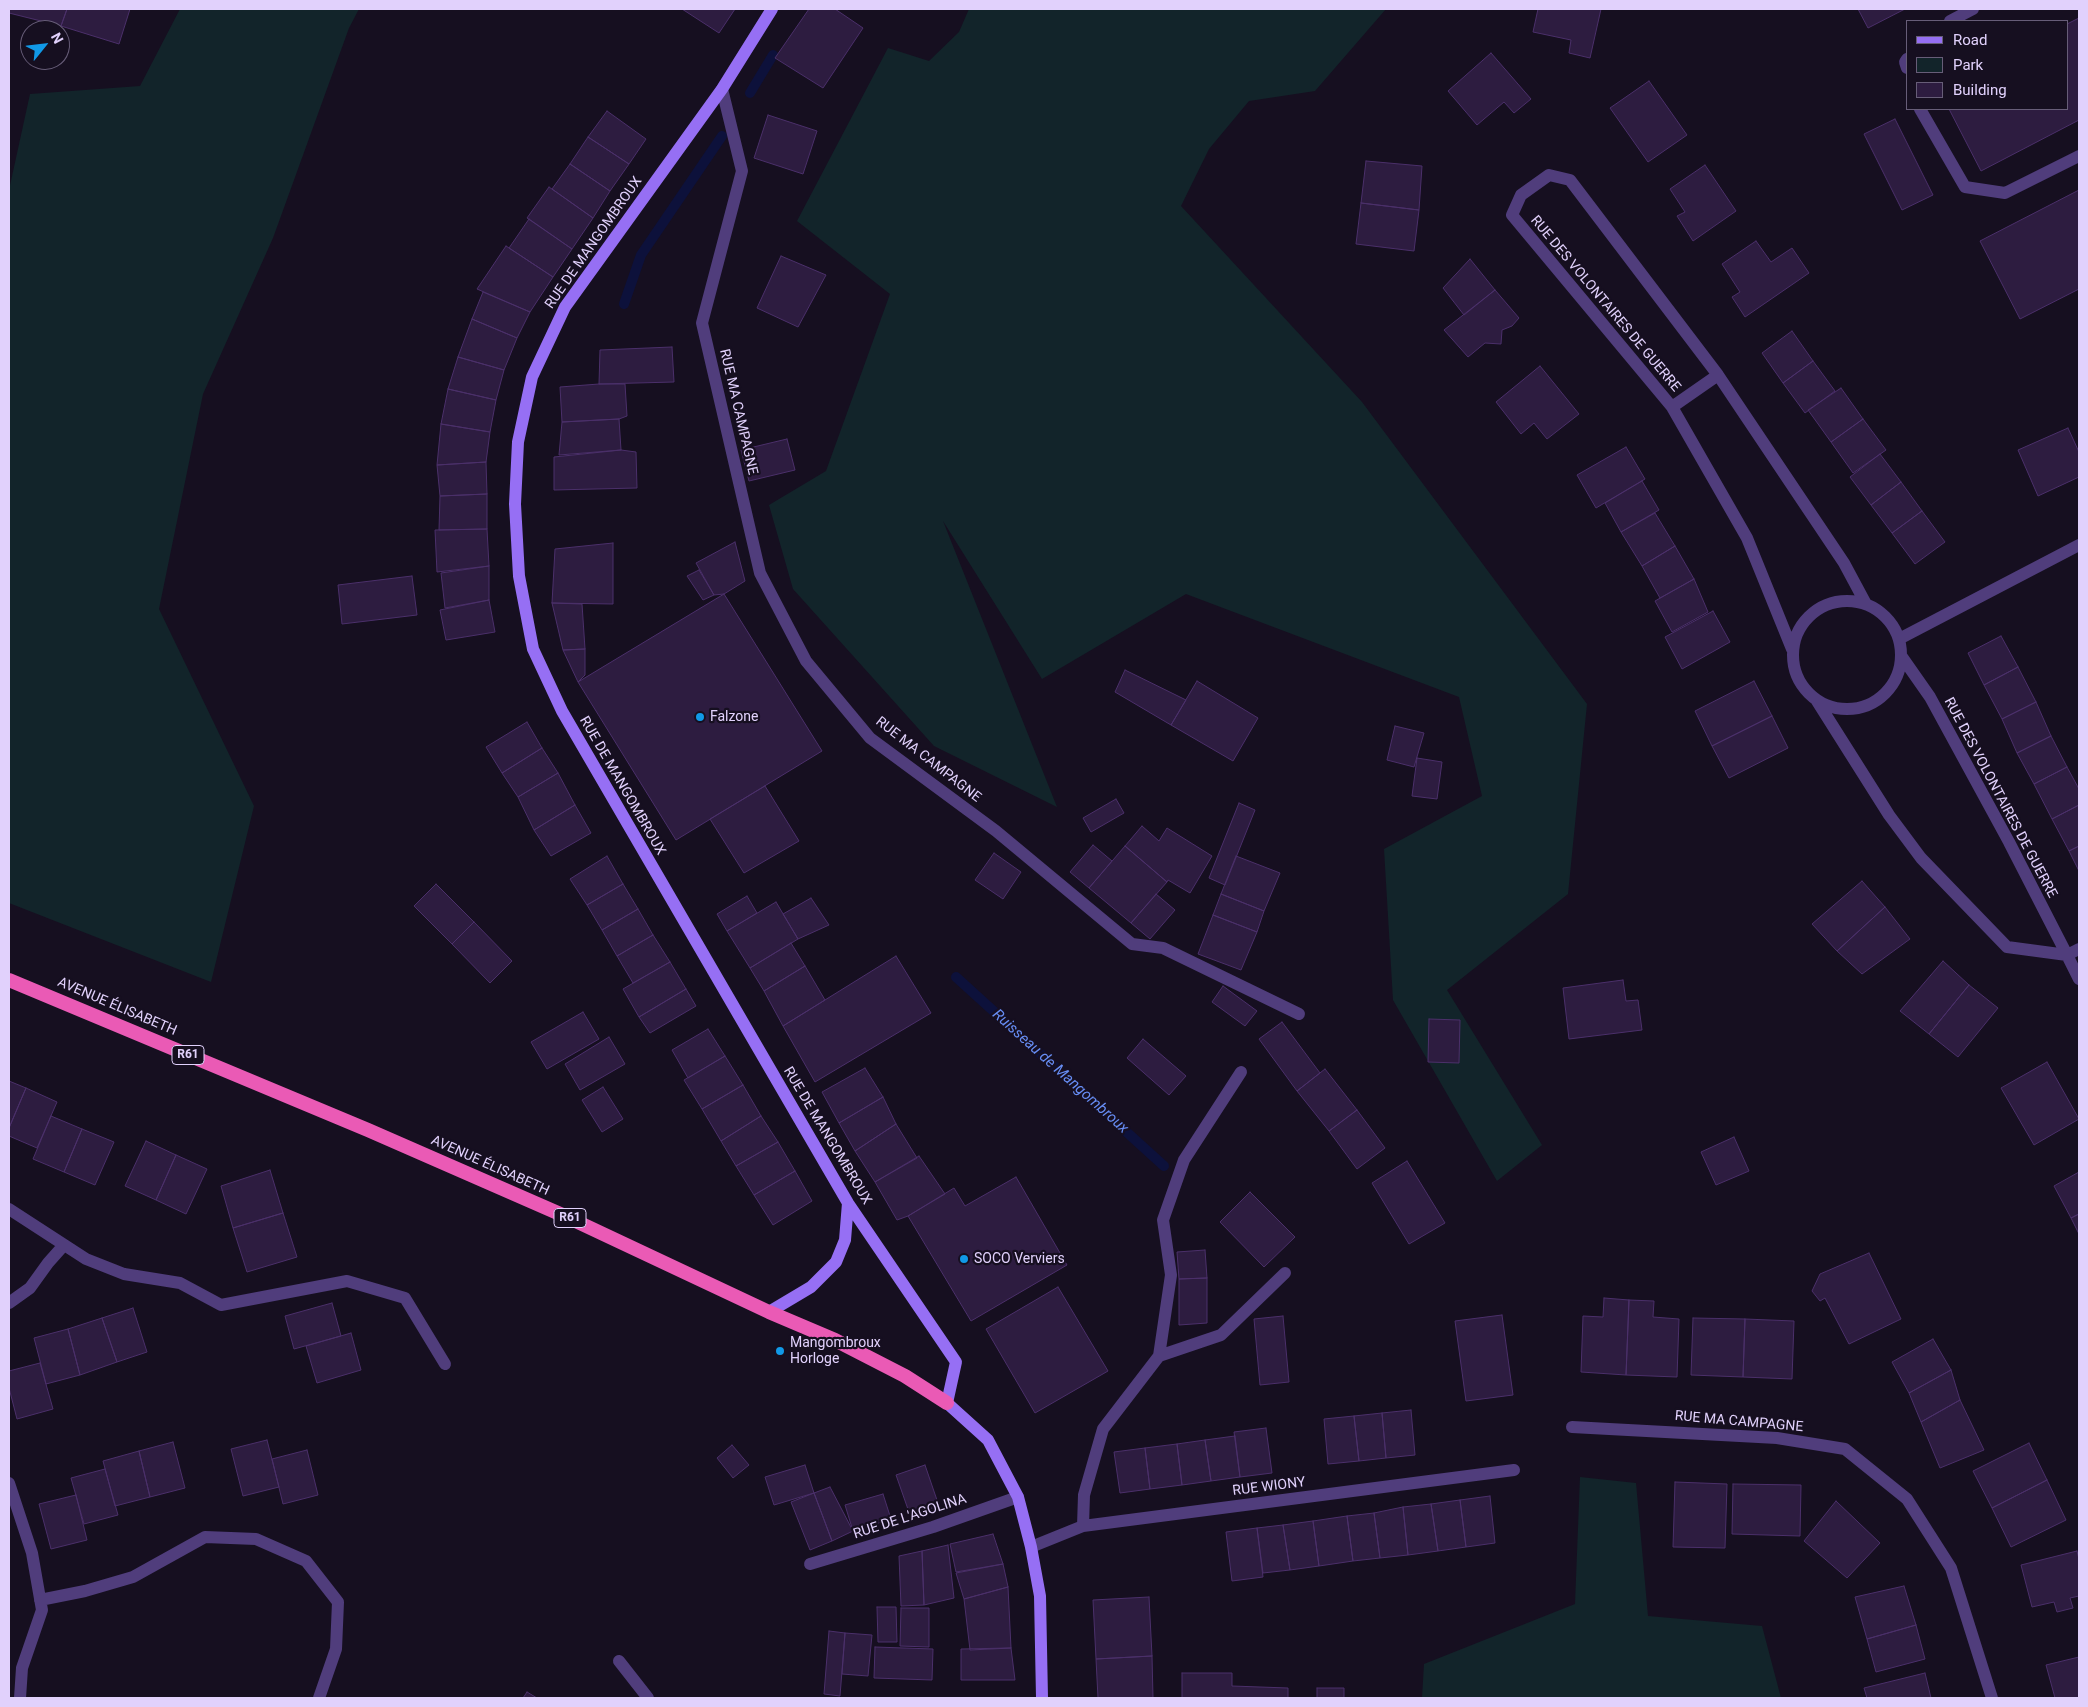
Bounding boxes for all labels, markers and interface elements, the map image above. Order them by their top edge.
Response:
north arrow [20,20,70,70]
legend [1906,20,2068,110]
text: N [48,30,67,46]
text: Road [1953,31,1987,49]
text: Park [1953,56,1983,74]
text: Building [1953,81,2007,99]
street label: RUE DE MANGOMBROUX [542,174,646,312]
street label: RUE DES VOLONTAIRES DE GUERRE [1526,213,1684,395]
street label: RUE MA CAMPAGNE [715,347,761,477]
street label: RUE DES VOLONTAIRES DE GUERRE [1940,695,2060,901]
place label: Falzone [710,709,759,725]
marker: Falzone [694,711,706,723]
street label: RUE DE MANGOMBROUX [575,714,669,858]
street label: RUE MA CAMPAGNE [872,714,984,806]
street label: AVENUE ÉLISABETH [55,974,179,1040]
water label: Ruisseau de Mangombroux [988,1006,1132,1138]
road number: R61 [172,1046,204,1064]
street label: RUE DE MANGOMBROUX [779,1064,875,1208]
street label: AVENUE ÉLISABETH [428,1132,552,1200]
road number: R61 [554,1208,586,1228]
place label: SOCO Verviers [974,1251,1065,1267]
marker: SOCO Verviers [958,1253,970,1265]
place label: Mangombroux Horloge [790,1335,881,1368]
marker: Mangombroux Horloge [774,1345,786,1357]
street label: RUE MA CAMPAGNE [1674,1408,1804,1436]
street label: RUE WIONY [1232,1474,1306,1500]
street label: RUE DE L'AGOLINA [851,1491,969,1543]

